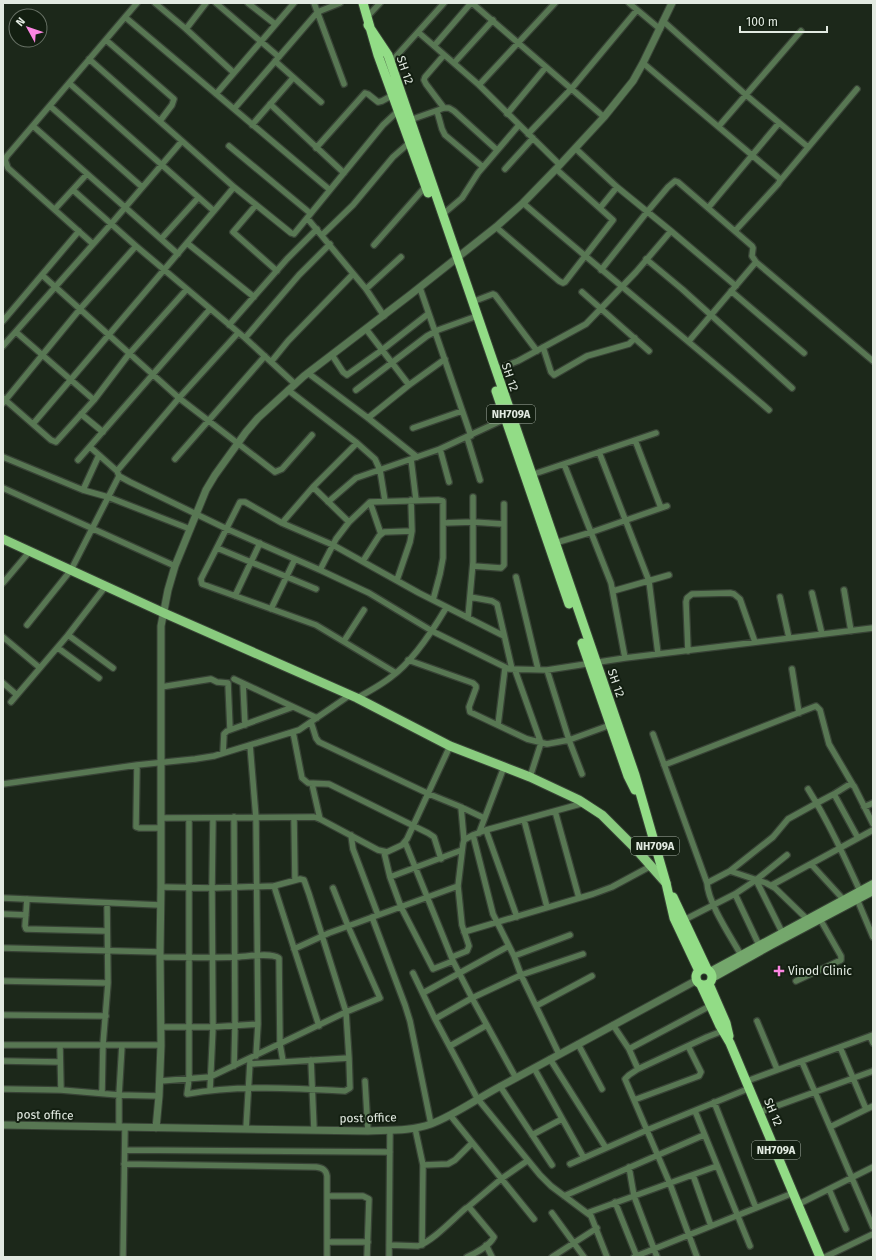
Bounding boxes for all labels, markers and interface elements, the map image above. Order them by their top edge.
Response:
north arrow [8,8,48,48]
scale bar [740,8,827,34]
text: N [13,15,28,29]
text: 100 m [746,15,778,29]
street label: SH 12 [394,54,416,86]
street label: SH 12 [499,361,521,393]
road number: NH709A [487,405,535,423]
street label: SH 12 [605,667,627,699]
road number: NH709A [631,837,679,855]
place label: Vinod Clinic [788,964,852,978]
marker: Vinod Clinic [773,965,785,977]
street label: SH 12 [761,1096,785,1128]
street label: post office [16,1108,74,1122]
street label: post office [339,1111,397,1125]
road number: NH709A [752,1141,800,1159]

